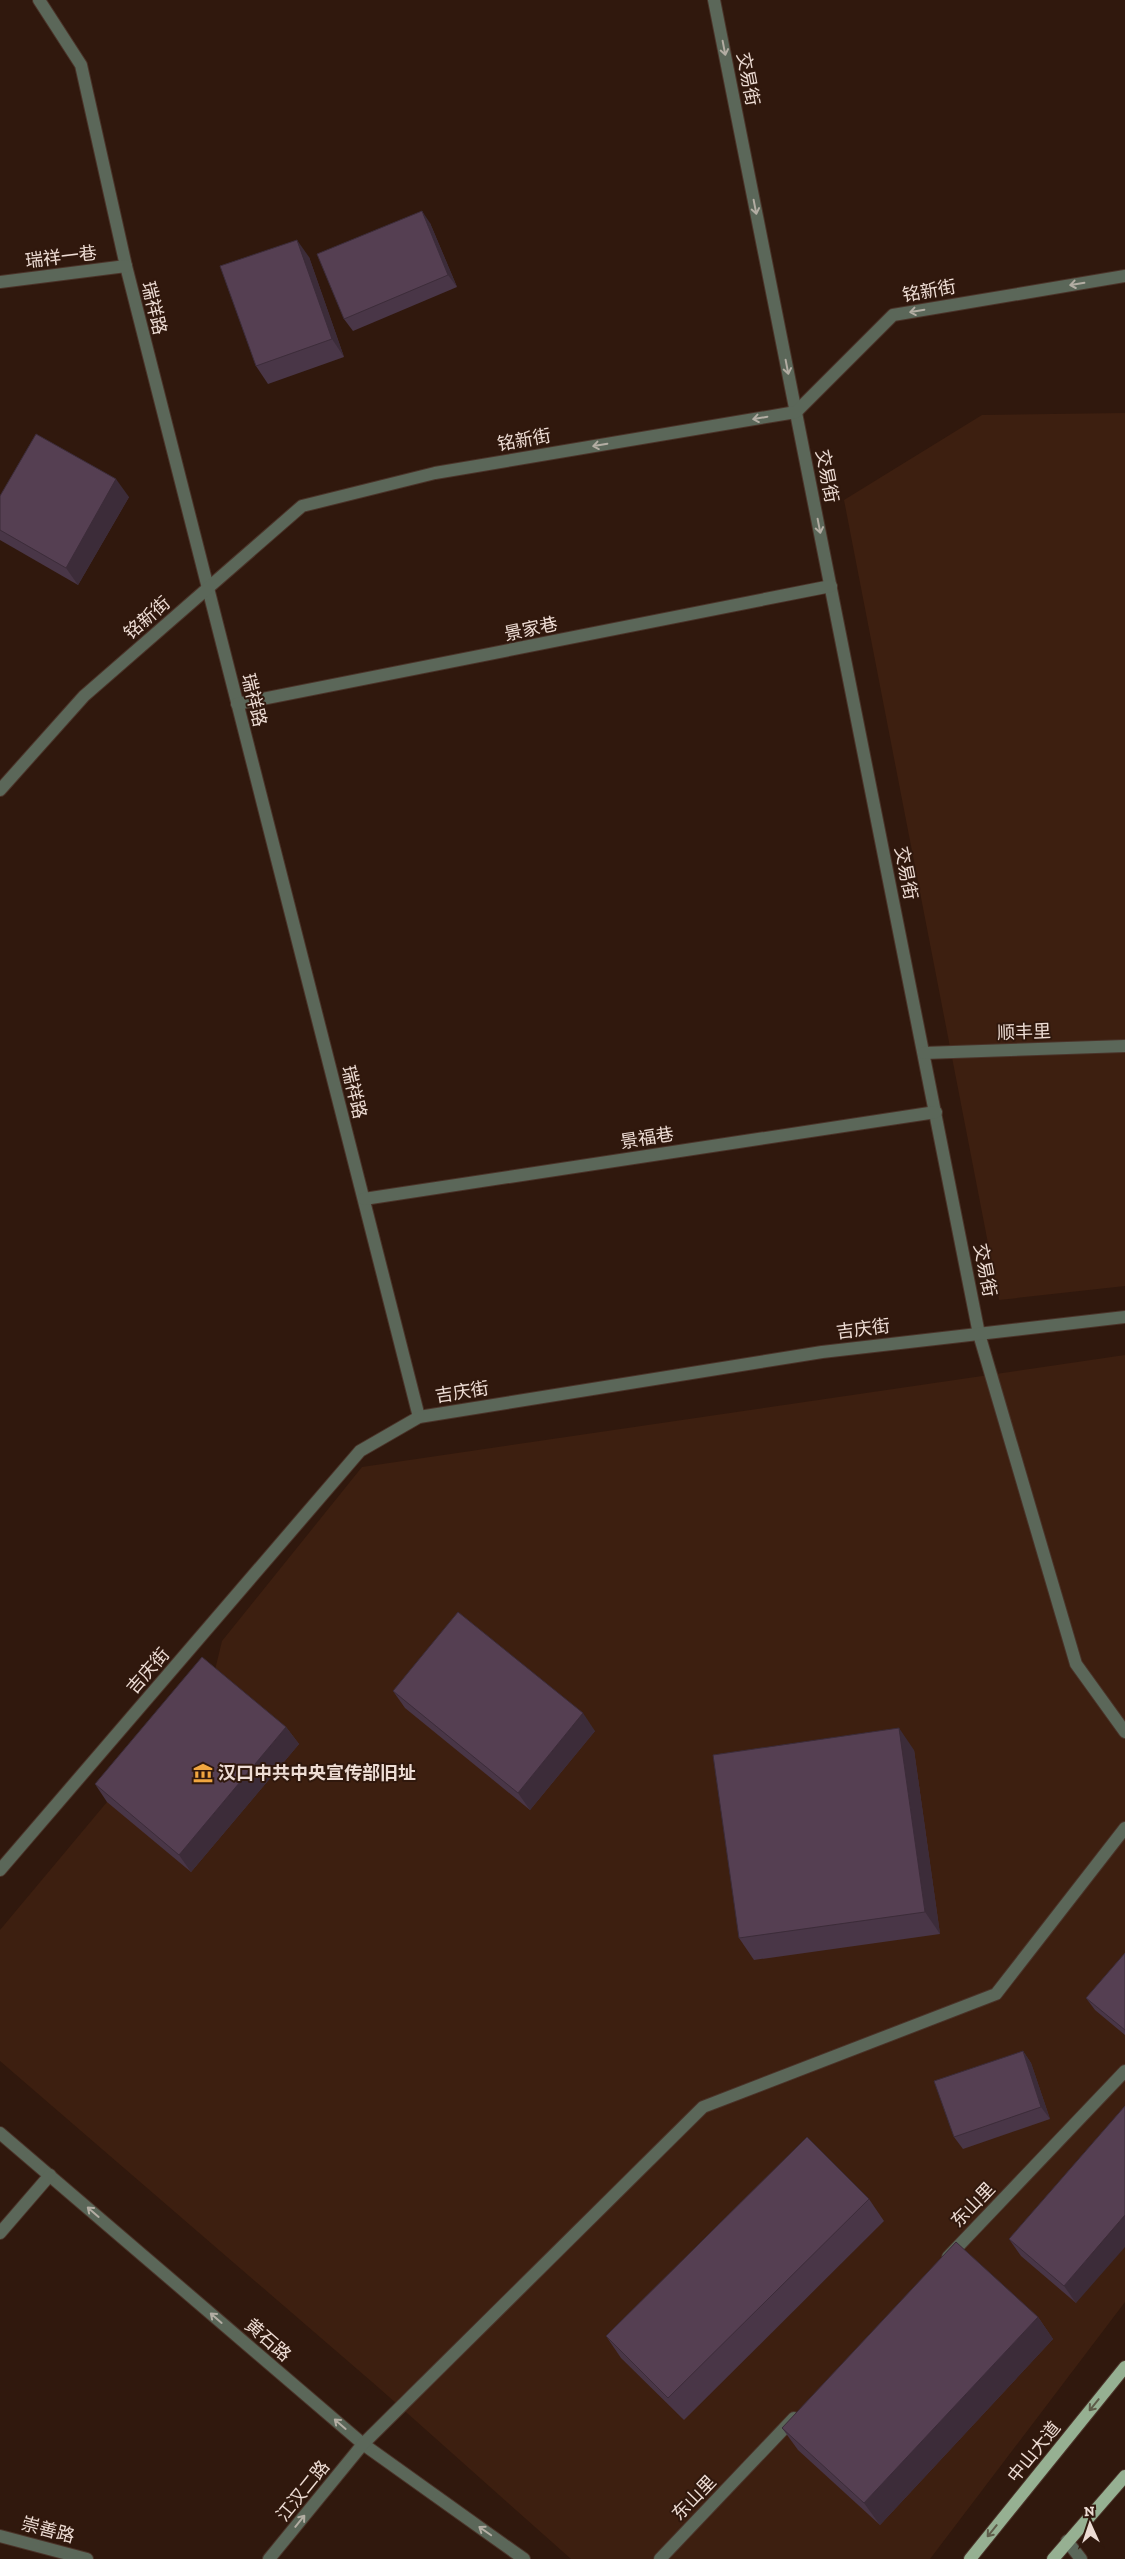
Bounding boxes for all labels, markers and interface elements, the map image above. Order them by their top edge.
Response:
one-way arrow [720,39,729,55]
street label: 交易街 [732,50,764,108]
one-way arrow [751,199,761,215]
street label: 瑞祥一巷 [24,242,98,272]
street label: 铭新街 [901,275,957,307]
street label: 瑞祥路 [137,279,171,337]
one-way arrow [1069,280,1085,290]
one-way arrow [909,307,925,317]
one-way arrow [783,358,792,374]
one-way arrow [752,413,768,423]
street label: 铭新街 [496,424,552,456]
one-way arrow [592,440,608,450]
street label: 交易街 [811,447,843,505]
one-way arrow [815,518,824,534]
street label: 铭新街 [119,592,175,644]
street label: 景家巷 [502,613,560,645]
street label: 瑞祥路 [237,671,271,729]
street label: 交易街 [890,844,922,902]
street label: 顺丰里 [997,1020,1051,1044]
street label: 瑞祥路 [337,1063,371,1121]
street label: 景福巷 [619,1123,675,1153]
street label: 交易街 [969,1241,1001,1299]
street label: 吉庆街 [835,1315,891,1343]
street label: 吉庆街 [434,1377,490,1407]
street label: 吉庆街 [122,1643,174,1699]
museum icon: 汉口中共中央宣传部旧址 [192,1762,214,1784]
place label: 汉口中共中央宣传部旧址 [218,1762,416,1784]
street label: 东山里 [946,2178,1000,2232]
one-way arrow [87,2207,100,2218]
one-way arrow [210,2313,223,2324]
street label: 黄石路 [240,2314,296,2366]
one-way arrow [1089,2398,1100,2411]
street label: 中山大道 [1003,2417,1065,2487]
one-way arrow [333,2418,346,2430]
street label: 江汉二路 [272,2456,334,2526]
street label: 东山里 [667,2471,721,2525]
north arrow [1065,2499,1115,2549]
text: N [1084,2503,1095,2520]
street label: 崇善路 [19,2512,77,2548]
one-way arrow [294,2515,305,2528]
one-way arrow [987,2525,998,2538]
one-way arrow [478,2526,492,2536]

